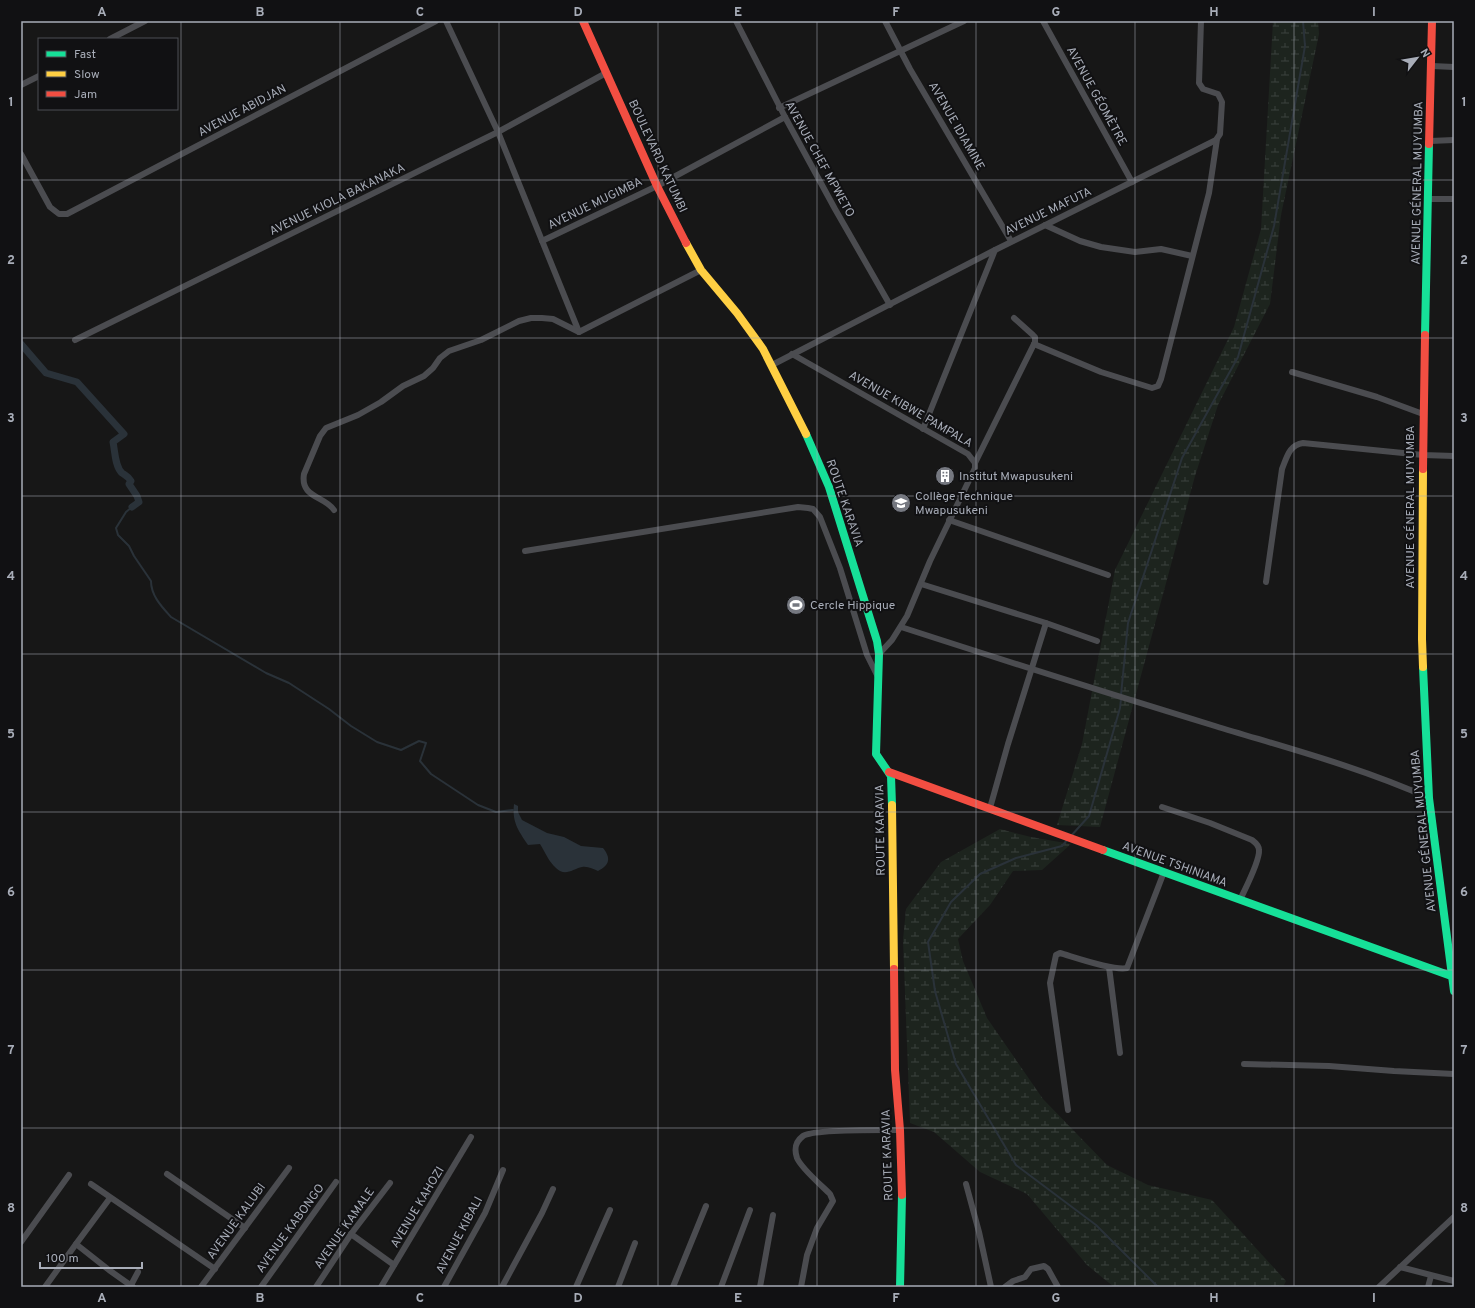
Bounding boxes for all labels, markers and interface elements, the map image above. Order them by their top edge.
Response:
text: A [97,5,107,21]
text: B [256,5,265,21]
text: C [416,5,424,21]
text: D [573,5,583,21]
text: E [734,5,742,21]
text: F [892,5,900,21]
text: G [1052,5,1061,21]
text: H [1209,5,1219,21]
text: I [1372,5,1376,21]
legend [38,38,178,110]
north arrow [1397,38,1437,78]
street label: AVENUE GÉOMÈTRE [1062,44,1130,149]
text: N [1417,46,1433,60]
text: Fast [74,47,96,63]
text: Slow [74,67,100,83]
street label: AVENUE IDIAMINE [924,79,988,174]
street label: AVENUE ABIDJAN [196,81,289,141]
text: Jam [74,87,97,103]
text: 1 [8,95,14,111]
text: 1 [1461,95,1467,111]
street label: BOULEVARD KATUMBI [624,97,690,216]
street label: AVENUE CHEF MPWETO [781,99,858,220]
street label: AVENUE GÉNERAL MUYUMBA [1409,101,1427,265]
street label: AVENUE KIOLA BAKANAKA [267,160,408,240]
street label: AVENUE MUGIMBA [545,174,645,234]
street label: AVENUE MAFUTA [1002,184,1094,240]
text: 2 [7,253,15,269]
text: 2 [1460,253,1468,269]
street label: AVENUE KIBWE PAMPALA [846,368,975,452]
text: 3 [7,411,15,427]
text: 3 [1460,411,1468,427]
street label: AVENUE GÉNERAL MUYUMBA [1403,425,1419,589]
street label: ROUTE KARAVIA [822,457,867,549]
building icon: Institut Mwapusukeni [934,465,956,487]
place label: Institut Mwapusukeni [959,469,1073,485]
place label: Collège Technique Mwapusukeni [915,489,1013,519]
school or university icon: Collège Technique Mwapusukeni [890,492,912,514]
text: 4 [7,569,15,585]
text: 4 [1460,569,1468,585]
sports icon: Cercle Hippique [785,594,807,616]
place label: Cercle Hippique [810,598,895,614]
text: 5 [7,727,15,743]
text: 5 [1460,727,1468,743]
street label: AVENUE GÉNERAL MUYUMBA [1407,749,1440,913]
street label: ROUTE KARAVIA [872,784,890,876]
street label: AVENUE TSHINIAMA [1120,838,1229,891]
text: 6 [7,885,15,901]
text: 6 [1460,885,1468,901]
text: 7 [8,1043,15,1059]
text: 7 [1461,1043,1468,1059]
street label: ROUTE KARAVIA [878,1109,898,1201]
street label: AVENUE KAHOZI [387,1164,448,1251]
street label: AVENUE KALUBI [204,1180,270,1263]
street label: AVENUE KABONGO [253,1181,329,1276]
street label: AVENUE KAMALE [311,1185,379,1272]
street label: AVENUE KIBALI [433,1194,487,1277]
text: 8 [7,1201,15,1217]
text: 8 [1460,1201,1468,1217]
scale bar [40,1244,142,1270]
text: 100 m [46,1251,79,1267]
text: A [97,1291,107,1307]
text: B [256,1291,265,1307]
text: C [416,1291,424,1307]
text: D [573,1291,583,1307]
text: E [734,1291,742,1307]
text: F [892,1291,900,1307]
text: G [1052,1291,1061,1307]
text: H [1209,1291,1219,1307]
text: I [1372,1291,1376,1307]

